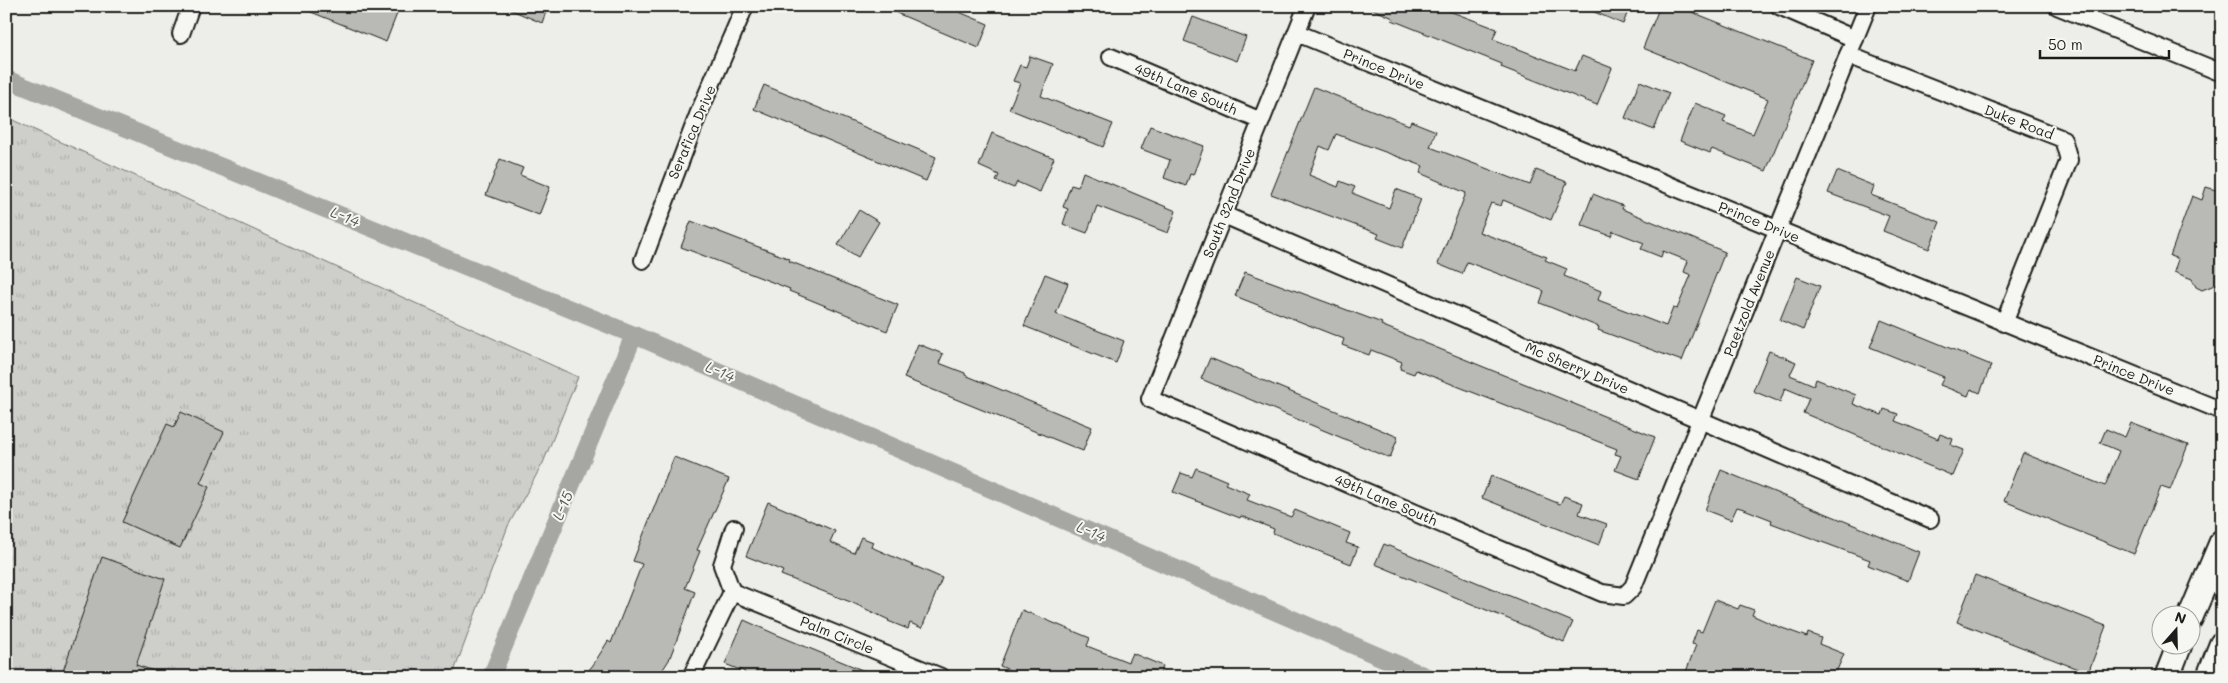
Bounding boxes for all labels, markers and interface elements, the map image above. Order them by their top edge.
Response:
scale bar [2040,28,2169,60]
text: 50 m [2048,34,2083,54]
street label: Prince Drive [1341,44,1428,93]
street label: 49th Lane South [1132,58,1241,119]
street label: Serafica Drive [663,82,720,182]
street label: Duke Road [1982,100,2057,143]
street label: South 32nd Drive [1198,145,1259,260]
street label: Prince Drive [1716,197,1803,246]
water label: L-14 [328,201,363,231]
street label: Paetzold Avenue [1718,247,1779,359]
street label: Mc Sherry Drive [1522,337,1632,398]
street label: Prince Drive [2091,350,2178,399]
water label: L-14 [703,356,738,386]
street label: 49th Lane South [1332,469,1441,530]
water label: L-15 [547,488,577,523]
water label: L-14 [1074,516,1109,546]
north arrow [2150,606,2200,656]
text: N [2172,607,2189,628]
street label: Palm Circle [797,611,877,658]

